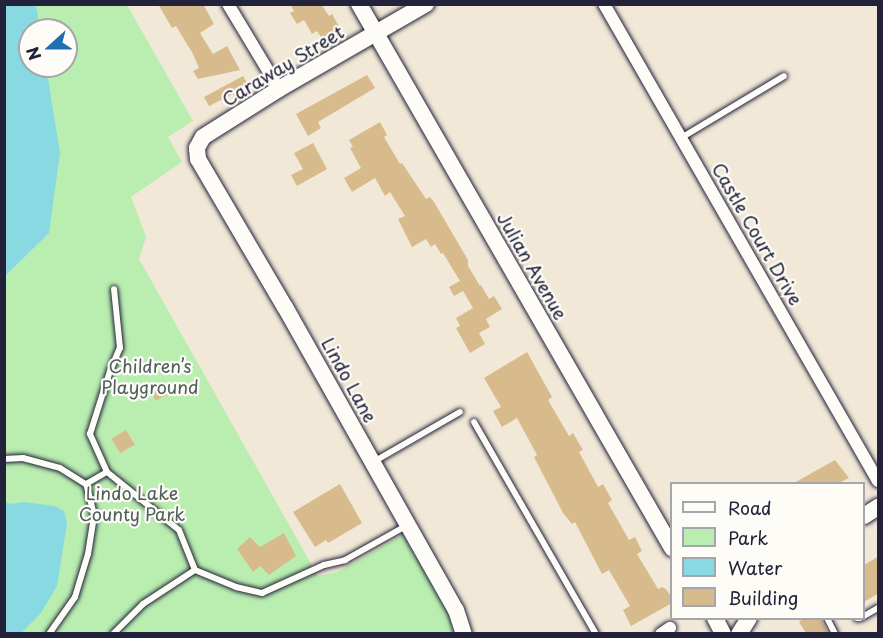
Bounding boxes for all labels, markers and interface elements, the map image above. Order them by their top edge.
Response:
north arrow [18,18,78,78]
street label: Caraway Street [218,21,348,111]
text: N [20,44,47,64]
street label: Castle Court Drive [707,158,807,310]
street label: Julian Avenue [493,209,571,323]
street label: Lindo Lane [317,334,381,426]
park label: Children’s Playground [101,356,199,398]
legend [670,482,865,620]
park label: Lindo Lake County Park [78,483,186,526]
text: Road [728,494,772,521]
text: Park [728,524,768,551]
text: Water [728,554,782,581]
text: Building [728,584,798,611]

